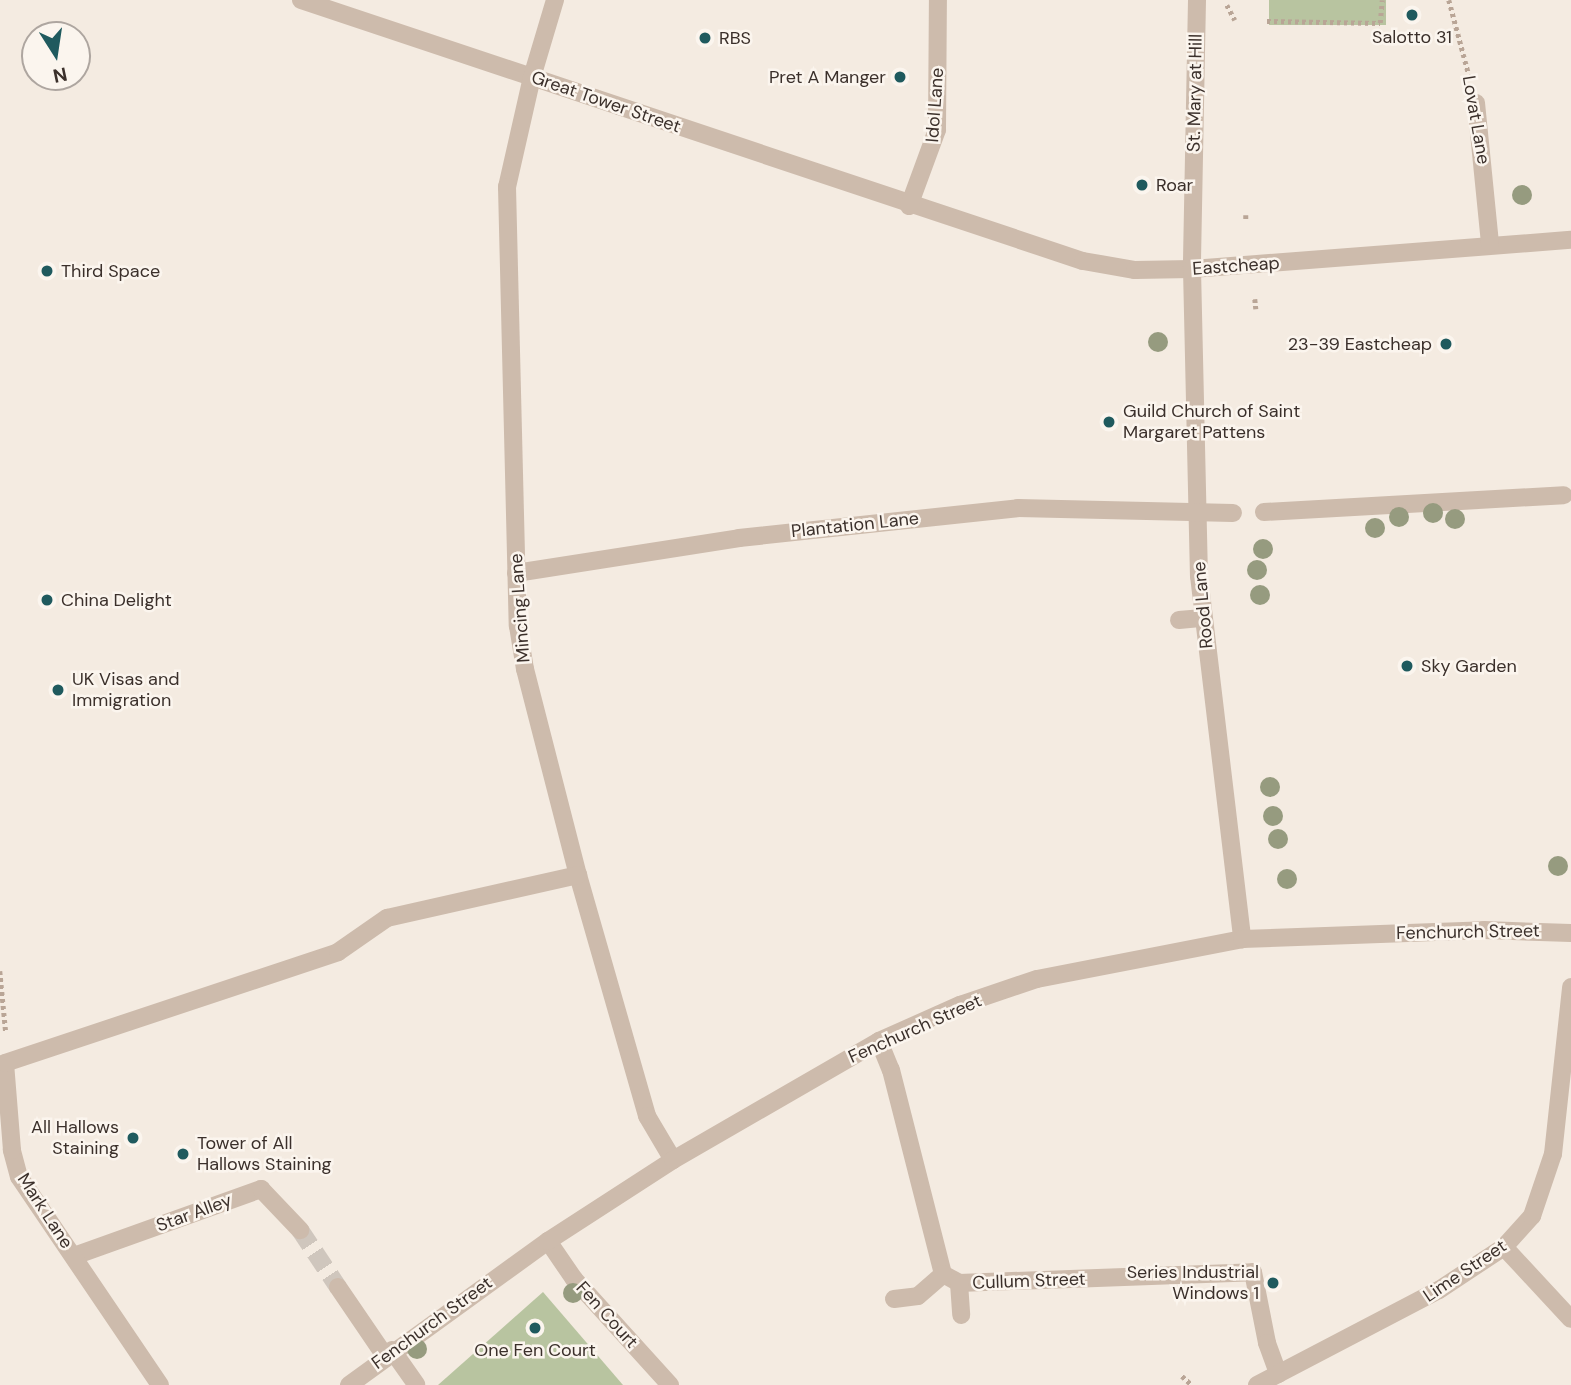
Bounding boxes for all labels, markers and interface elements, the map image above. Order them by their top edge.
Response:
marker: Salotto 31 [1404,7,1420,23]
north arrow [21,21,91,91]
place label: Salotto 31 [1372,26,1452,48]
place label: RBS [719,27,751,49]
marker: RBS [697,30,713,46]
street label: St. Mary at Hill [1183,34,1207,152]
text: N [51,61,69,89]
street label: Great Tower Street [529,66,683,138]
place label: Pret A Manger [769,66,886,88]
street label: Idol Lane [922,67,948,143]
marker: Pret A Manger [892,69,908,85]
street label: Lovat Lane [1458,74,1494,166]
place label: Roar [1156,174,1193,196]
marker: Roar [1134,177,1150,193]
street label: Eastcheap [1192,252,1280,280]
place label: Third Space [61,260,160,282]
marker: Third Space [39,263,55,279]
place label: 23-39 Eastcheap [1288,333,1432,355]
marker: 23-39 Eastcheap [1438,336,1454,352]
place label: Guild Church of Saint Margaret Pattens [1123,401,1300,444]
marker: Guild Church of Saint Margaret Pattens [1101,414,1117,430]
street label: Plantation Lane [790,508,920,542]
street label: Mincing Lane [505,553,535,663]
street label: Rood Lane [1188,561,1218,649]
place label: China Delight [61,589,172,611]
marker: China Delight [39,592,55,608]
place label: Sky Garden [1421,655,1517,677]
marker: Sky Garden [1399,658,1415,674]
place label: UK Visas and Immigration [72,669,180,712]
marker: UK Visas and Immigration [50,682,66,698]
street label: Fenchurch Street [1396,920,1540,944]
street label: Fenchurch Street [845,990,985,1068]
place label: All Hallows Staining [31,1117,119,1160]
marker: All Hallows Staining [125,1130,141,1146]
place label: Tower of All Hallows Staining [197,1133,332,1176]
marker: Tower of All Hallows Staining [175,1146,191,1162]
street label: Mark Lane [13,1169,77,1253]
street label: Star Alley [153,1189,235,1237]
street label: Lime Street [1419,1235,1511,1307]
place label: Series Industrial Windows 1 [1127,1262,1259,1304]
street label: Cullum Street [972,1268,1086,1294]
street label: Fenchurch Street [368,1272,496,1374]
marker: Series Industrial Windows 1 [1265,1275,1281,1291]
street label: Fen Court [571,1277,643,1353]
marker: One Fen Court [527,1320,543,1336]
place label: One Fen Court [474,1339,596,1361]

